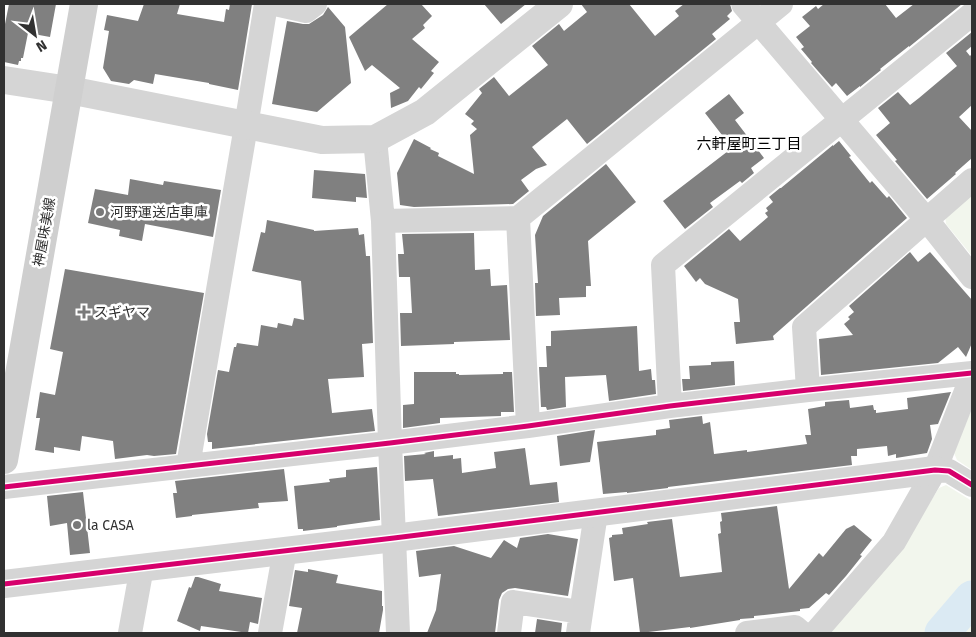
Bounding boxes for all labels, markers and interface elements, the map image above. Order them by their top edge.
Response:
north arrow [10,10,60,60]
text: N [33,36,50,55]
district label: 六軒屋町三丁目 [696,135,802,153]
street label: 神屋味美線 [30,196,59,268]
place label: 河野運送店車庫 [110,204,208,221]
marker: 河野運送店車庫 [94,206,106,218]
place label: スギヤマ [94,304,150,321]
marker: スギヤマ [78,306,90,318]
place label: la CASA [87,517,134,534]
marker: la CASA [71,519,83,531]

